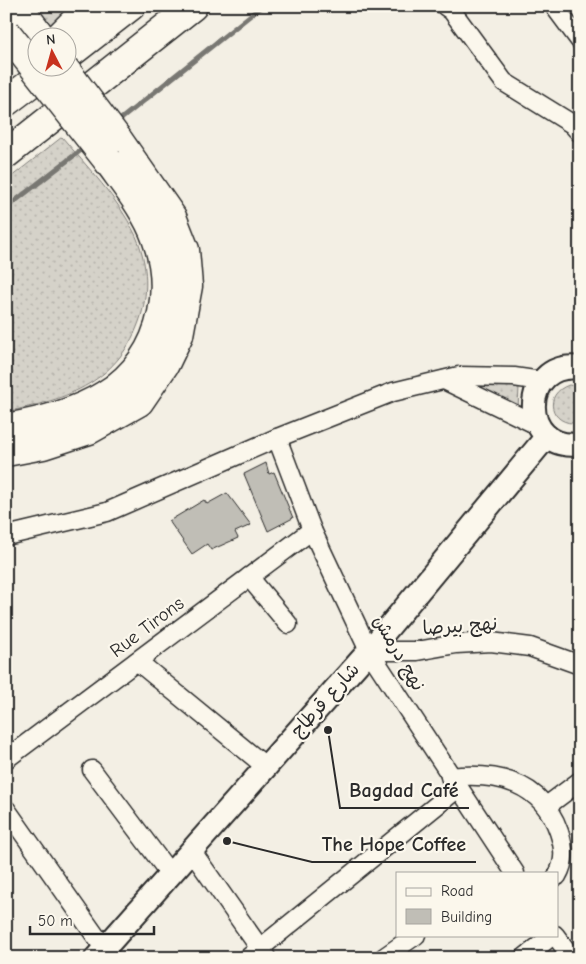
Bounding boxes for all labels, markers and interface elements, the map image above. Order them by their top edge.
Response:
north arrow [28,28,78,78]
text: N [45,31,56,48]
street label: Rue Tirons [106,592,188,662]
street label: نهج درمش [368,611,430,695]
street label: نهج بيرصا [422,612,498,641]
street label: شارع قرطاج [286,658,365,743]
callout: Bagdad Café [340,773,469,808]
text: Bagdad Café [349,779,459,802]
callout: The Hope Coffee [312,827,476,862]
text: The Hope Coffee [322,833,466,856]
legend [396,872,558,936]
text: Road [441,882,473,900]
scale bar [30,904,154,936]
text: Building [441,908,492,926]
text: 50 m [38,912,73,930]

